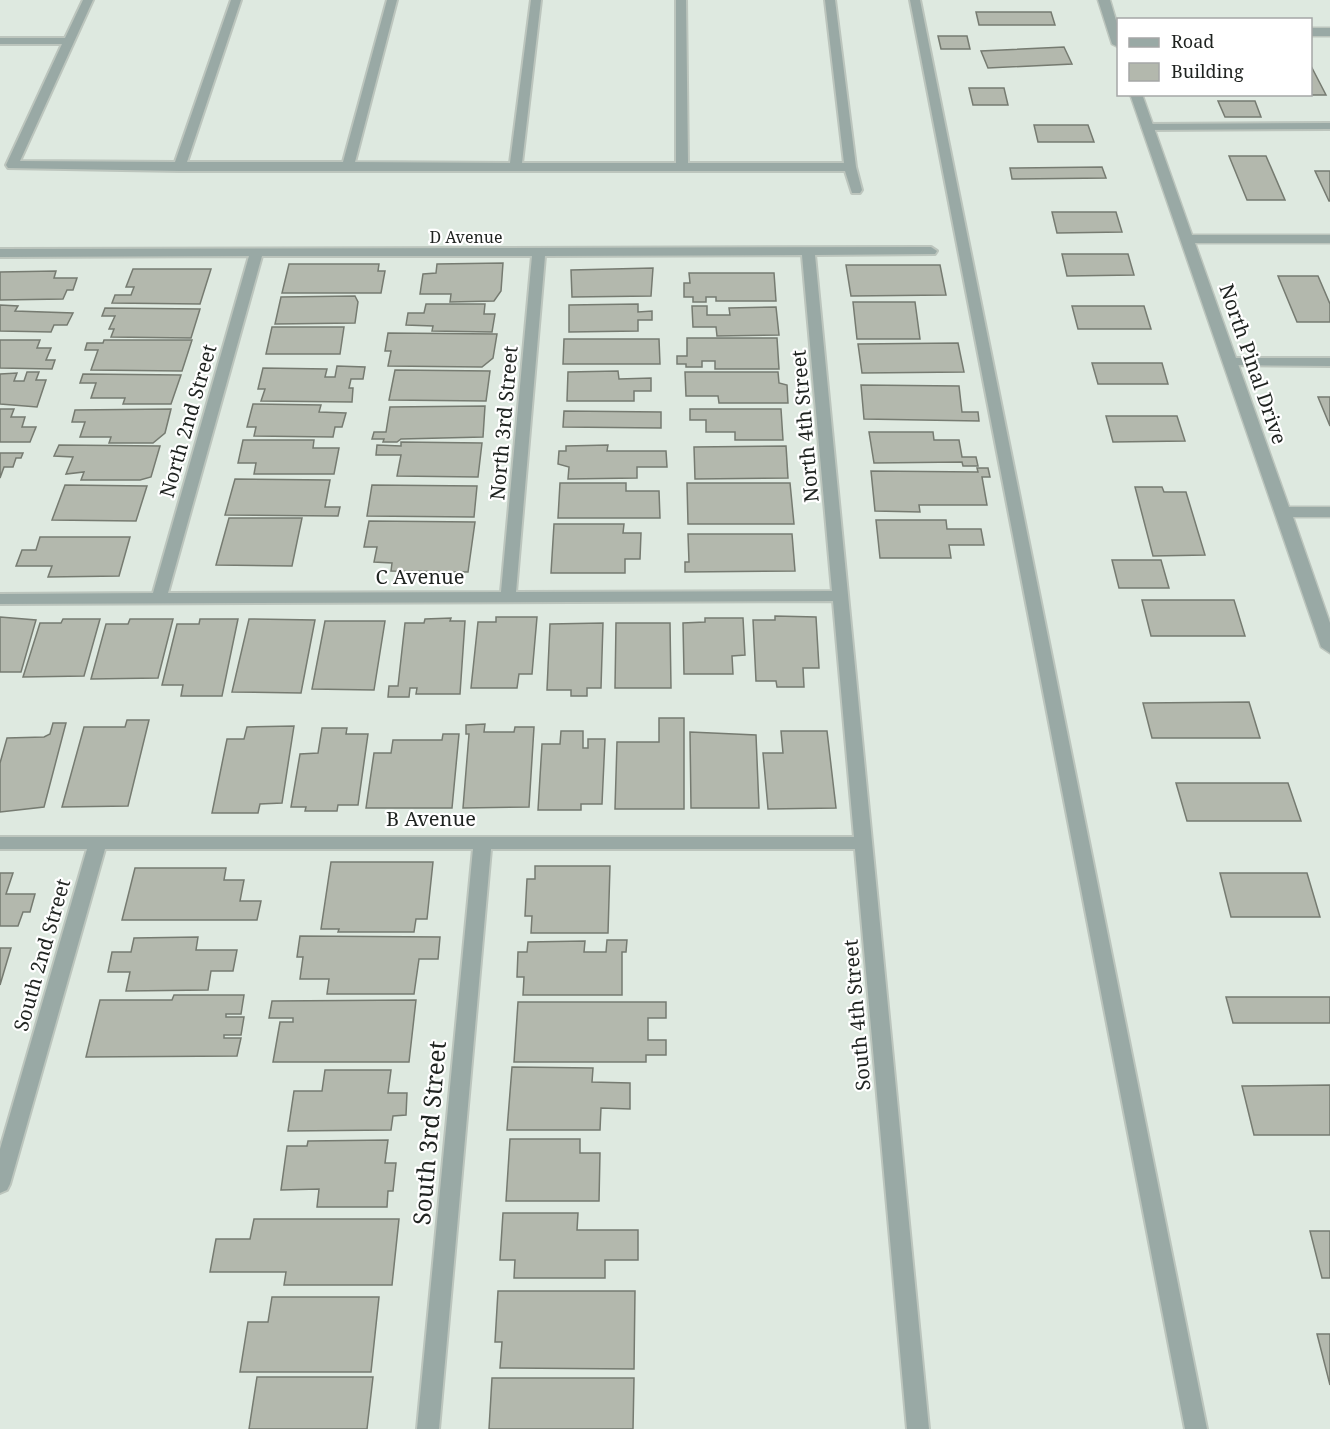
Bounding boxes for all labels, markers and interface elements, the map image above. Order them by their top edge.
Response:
legend [1117,18,1312,96]
text: Road [1171,29,1214,53]
text: Building [1171,59,1244,83]
street label: D Avenue [430,226,502,248]
street label: North Pinal Drive [1213,280,1294,448]
street label: North 2nd Street [153,341,222,501]
street label: North 3rd Street [483,345,524,501]
street label: North 4th Street [784,349,825,503]
street label: C Avenue [376,563,464,590]
street label: B Avenue [386,805,476,832]
street label: South 2nd Street [7,875,76,1034]
street label: South 4th Street [836,938,877,1092]
street label: South 3rd Street [404,1039,453,1226]

